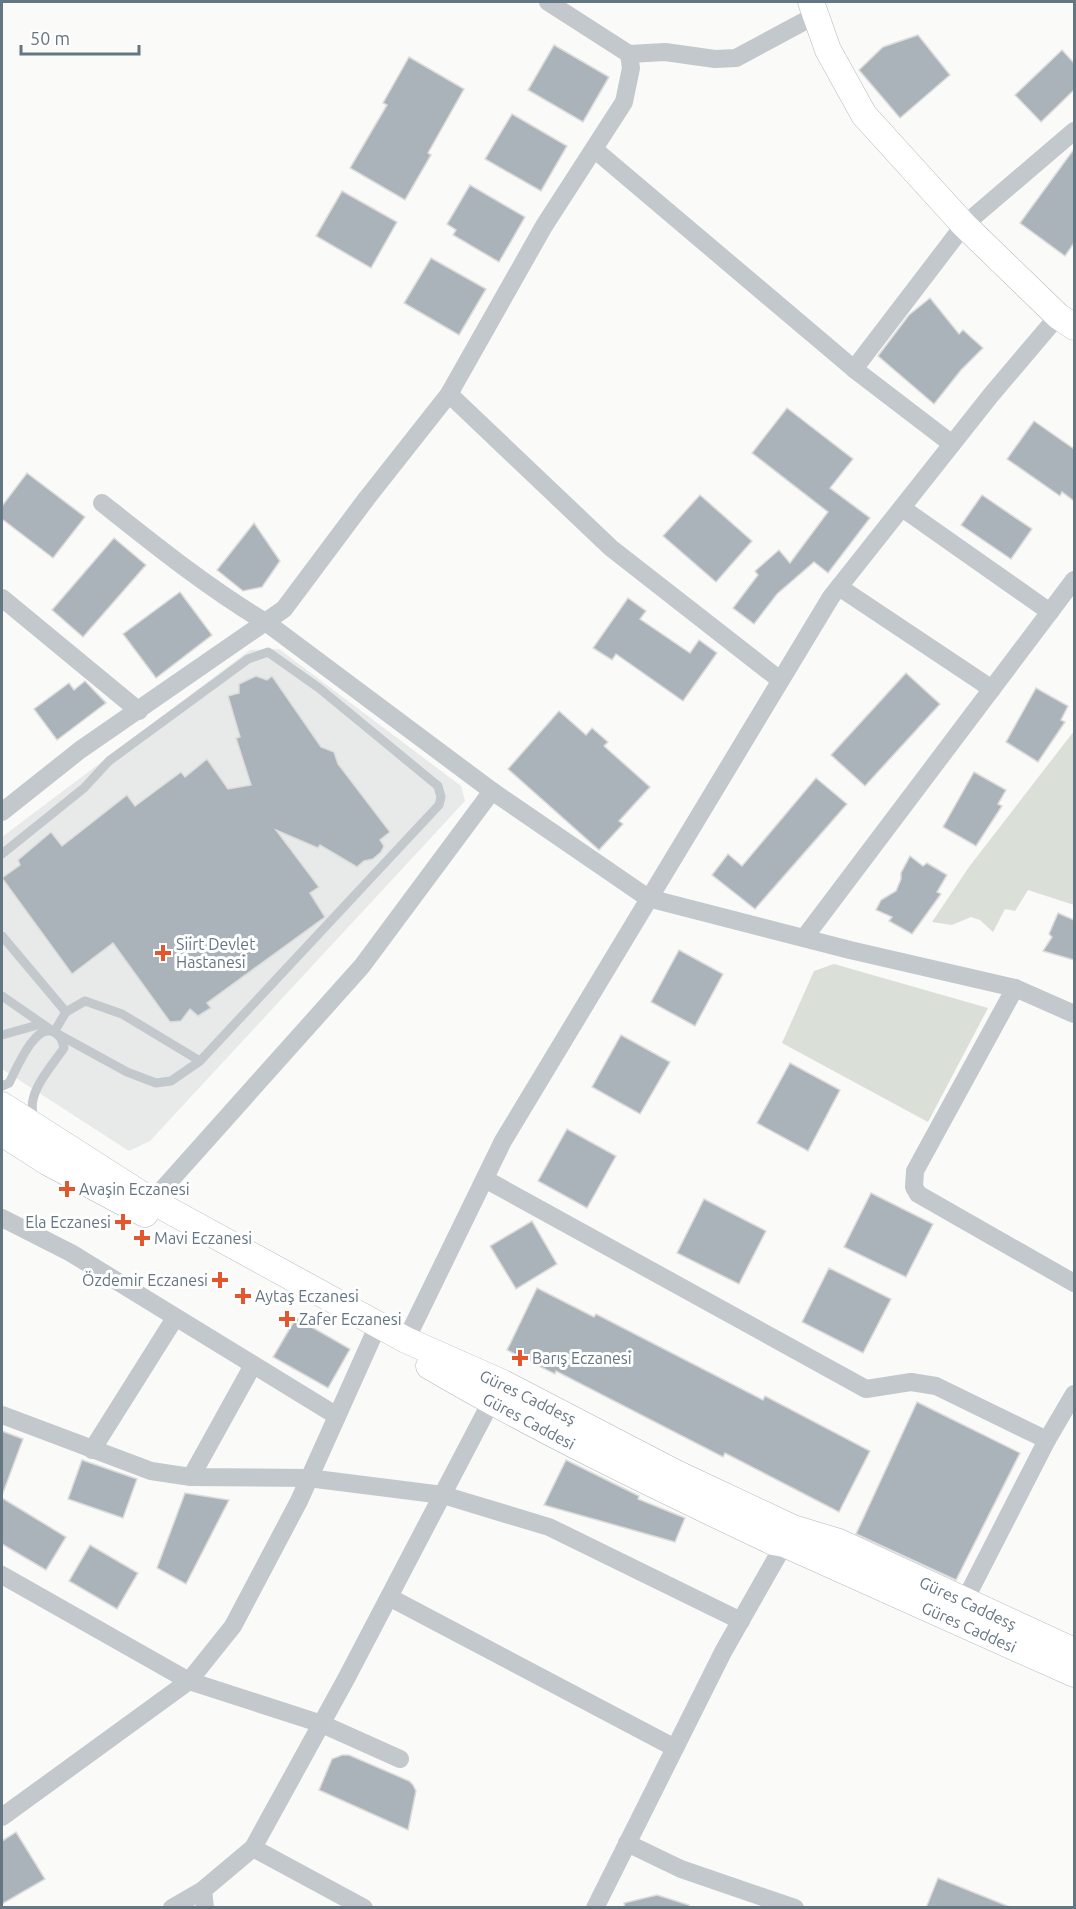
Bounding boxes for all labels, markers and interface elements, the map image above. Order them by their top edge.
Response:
scale bar [21,18,140,56]
text: 50 m [30,28,70,48]
place label: Siirt Devlet Hastanesi [176,935,256,971]
marker: Siirt Devlet Hastanesi [154,944,172,962]
place label: Avaşin Eczanesi [79,1180,190,1198]
marker: Avaşin Eczanesi [60,1182,74,1196]
place label: Ela Eczanesi [25,1213,111,1231]
marker: Ela Eczanesi [116,1215,130,1229]
place label: Mavi Eczanesi [154,1229,252,1247]
marker: Mavi Eczanesi [135,1231,149,1245]
place label: Özdemir Eczanesi [82,1271,208,1289]
marker: Özdemir Eczanesi [213,1273,227,1287]
place label: Aytaş Eczanesi [255,1287,359,1305]
marker: Aytaş Eczanesi [236,1289,250,1303]
place label: Zafer Eczanesi [299,1310,402,1328]
marker: Zafer Eczanesi [280,1312,294,1326]
place label: Barış Eczanesi [532,1349,632,1367]
marker: Barış Eczanesi [513,1351,527,1365]
street label: Güres Caddesş [477,1366,579,1428]
street label: Güres Caddesi [480,1389,578,1453]
street label: Güres Caddesş [917,1573,1019,1633]
street label: Güres Caddesi [919,1598,1019,1656]

